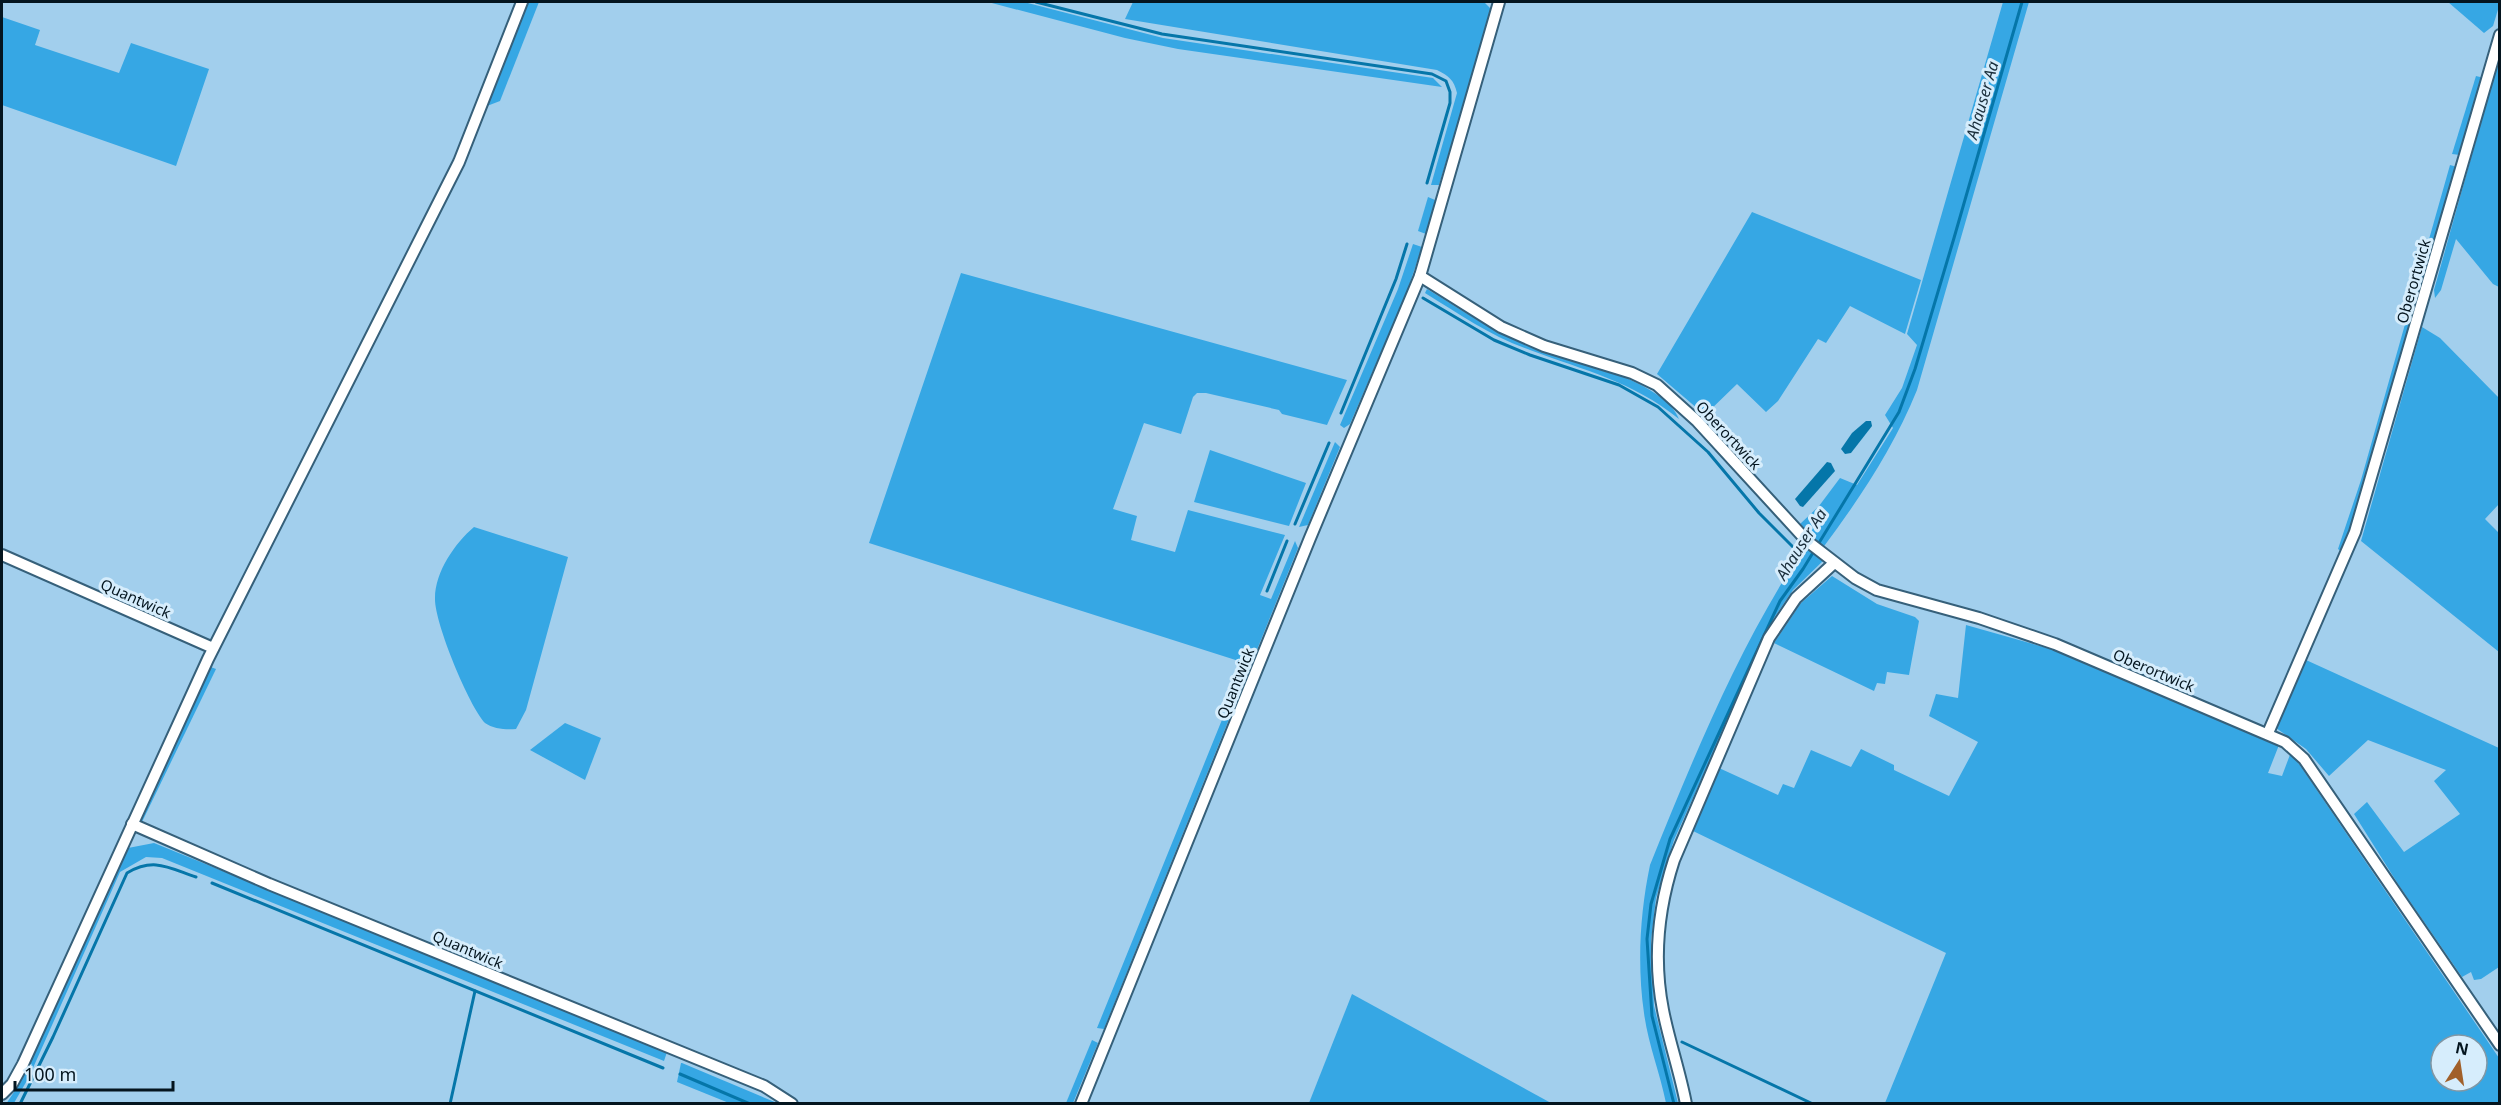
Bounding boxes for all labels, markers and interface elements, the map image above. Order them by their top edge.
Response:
water label: Ahauser Aa [1960,58,2004,143]
street label: Oberortwick [2391,236,2435,326]
street label: Oberortwick [1692,396,1766,474]
water label: Ahauser Aa [1770,504,1832,585]
street label: Quantwick [98,574,174,622]
street label: Quantwick [1212,644,1258,722]
street label: Oberortwick [2110,644,2198,696]
street label: Quantwick [430,925,506,973]
north arrow [2429,1033,2489,1093]
text: N [2453,1036,2471,1060]
scale bar [15,1054,172,1092]
text: 100 m [24,1062,76,1086]

